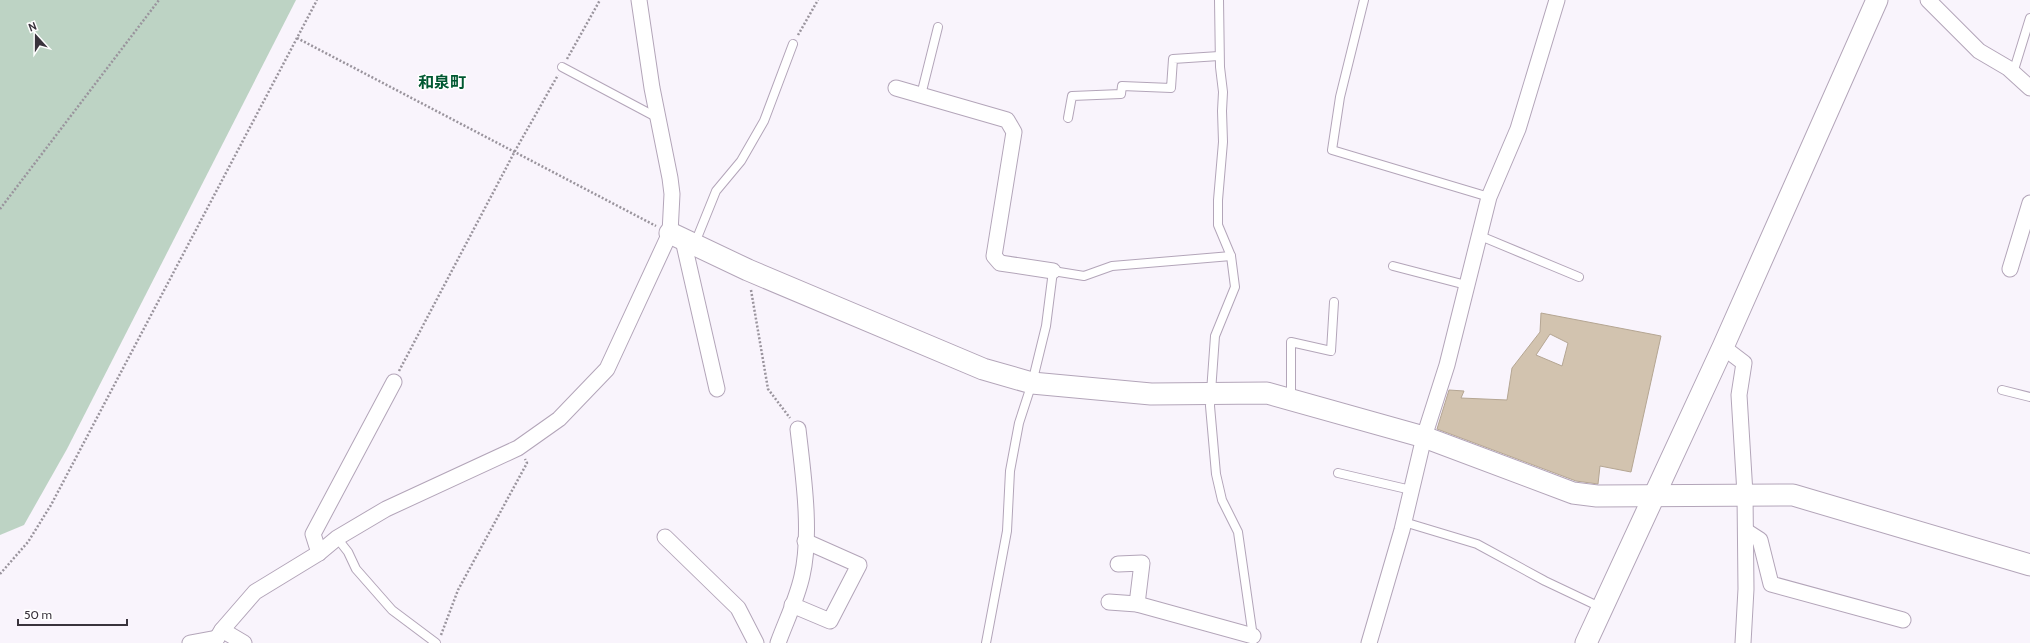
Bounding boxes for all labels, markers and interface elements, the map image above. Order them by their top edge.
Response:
north arrow [16,16,56,56]
text: N [26,19,39,35]
district label: 和泉町 [418,73,466,92]
scale bar [18,601,127,627]
text: 50 m [24,607,52,622]

